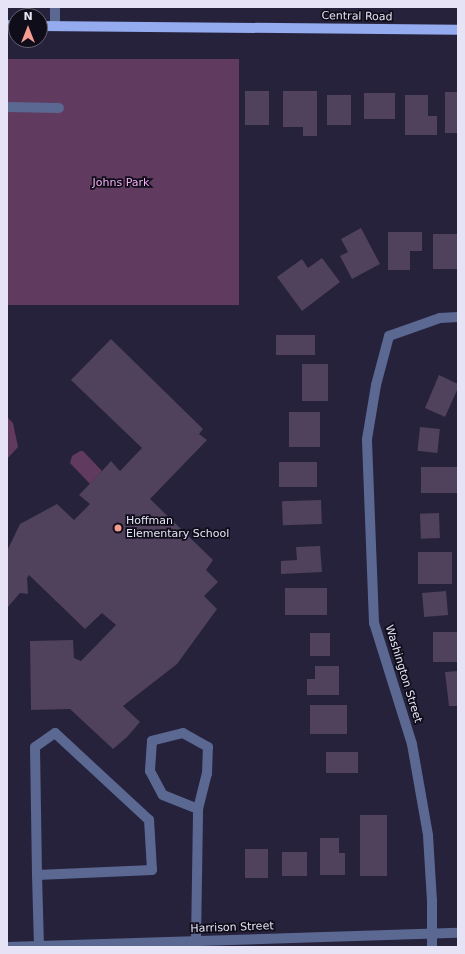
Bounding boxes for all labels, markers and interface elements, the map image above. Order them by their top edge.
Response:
north arrow [8,8,48,48]
text: N [23,10,33,23]
street label: Central Road [321,10,393,24]
park label: Johns Park [93,176,149,190]
place label: Hoffman Elementary School [126,515,229,541]
marker: Hoffman Elementary School [113,523,123,533]
street label: Washington Street [382,624,424,724]
street label: Harrison Street [190,920,274,936]

